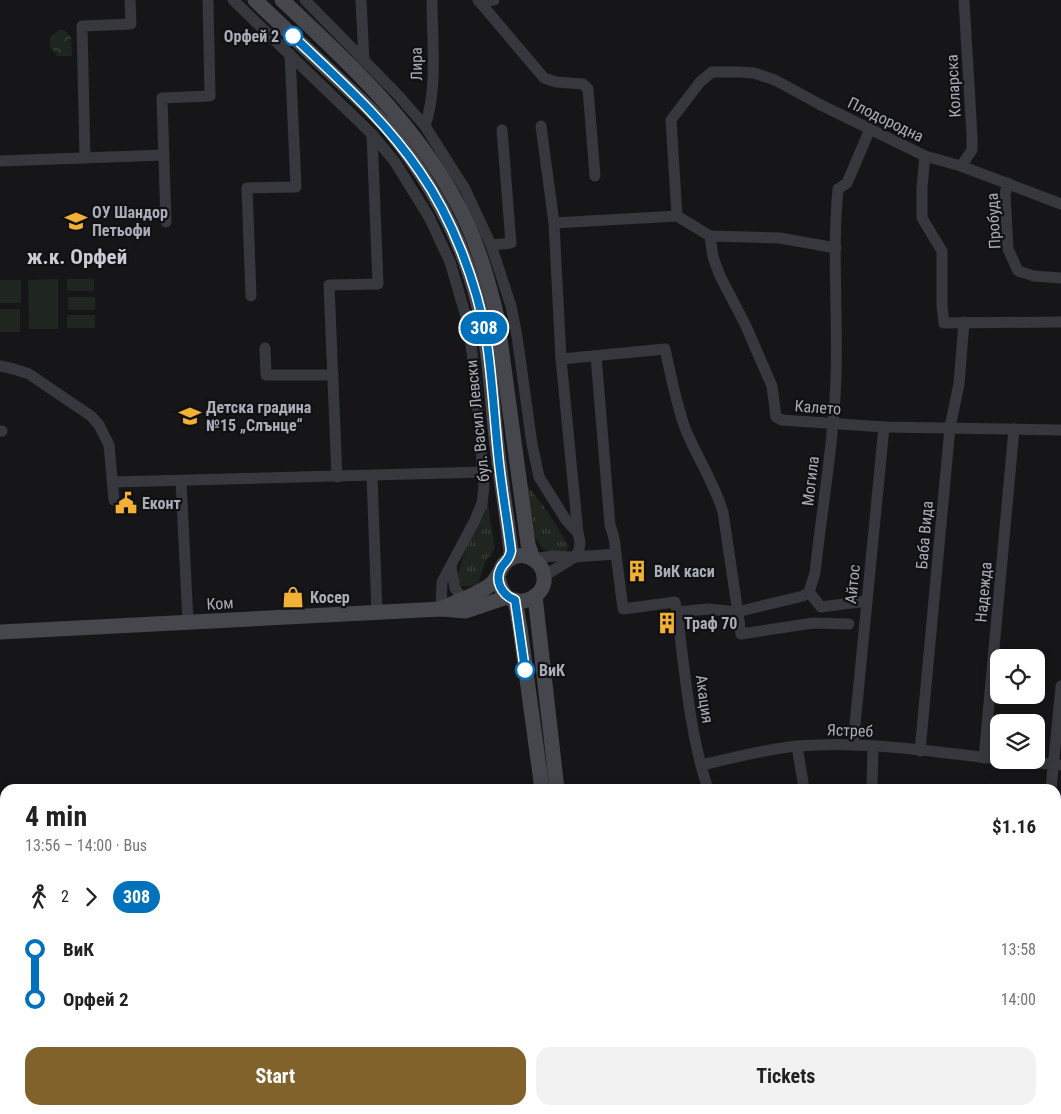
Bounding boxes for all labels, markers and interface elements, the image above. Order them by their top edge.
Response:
marker: Орфей 2 [283,26,303,46]
place label: Орфей 2 [224,27,279,46]
street label: Лира [407,47,426,81]
street label: Коларска [942,54,965,118]
street label: Плодородна [845,93,927,146]
street label: Пробуда [983,192,1004,249]
place label: ОУ Шандор Петьофи [92,203,168,240]
school or university icon: ОУ Шандор Петьофи [63,208,89,234]
district label: ж.к. Орфей [27,245,127,269]
line badge: 308 [455,312,513,344]
text: 308 [470,317,498,338]
street label: бул. Васил Левски [462,359,493,483]
street label: Калето [794,396,842,419]
place label: Детска градина №15 „Слънце“ [206,398,312,435]
school or university icon: Детска градина №15 „Слънце“ [177,403,203,429]
street label: Могила [798,455,823,507]
public building icon: Еконт [113,490,139,516]
place label: Еконт [142,494,181,513]
street label: Баба Вида [912,500,937,570]
building icon: ВиК каси [624,558,650,584]
street label: Надежда [971,561,996,623]
place label: ВиК каси [654,562,715,581]
street label: Айтос [841,564,864,605]
shop icon: Косер [280,584,306,610]
place label: Косер [310,588,350,607]
street label: Ком [206,593,234,614]
building icon: Траф 70 [654,610,680,636]
place label: Траф 70 [684,614,737,633]
map controls [990,649,1045,769]
button: locate [990,649,1045,704]
marker: ВиК [515,660,535,680]
place label: ВиК [539,661,566,680]
street label: Акация [692,674,717,725]
button: layers [990,714,1045,769]
street label: Ястреб [826,720,874,741]
text: 4 min [25,800,87,833]
text: $1.16 [992,815,1036,838]
text: 13:56 – 14:00 · Bus [25,836,147,855]
icon: walk [25,883,53,911]
icon: forward [77,883,105,911]
text: 308 [123,886,150,907]
text: 2 [61,887,69,906]
text: ВиК [63,938,94,961]
text: 13:58 [1001,940,1036,959]
text: Орфей 2 [63,988,129,1011]
text: 14:00 [1001,990,1036,1009]
button: Start [25,1047,526,1105]
button: Tickets [536,1047,1036,1105]

